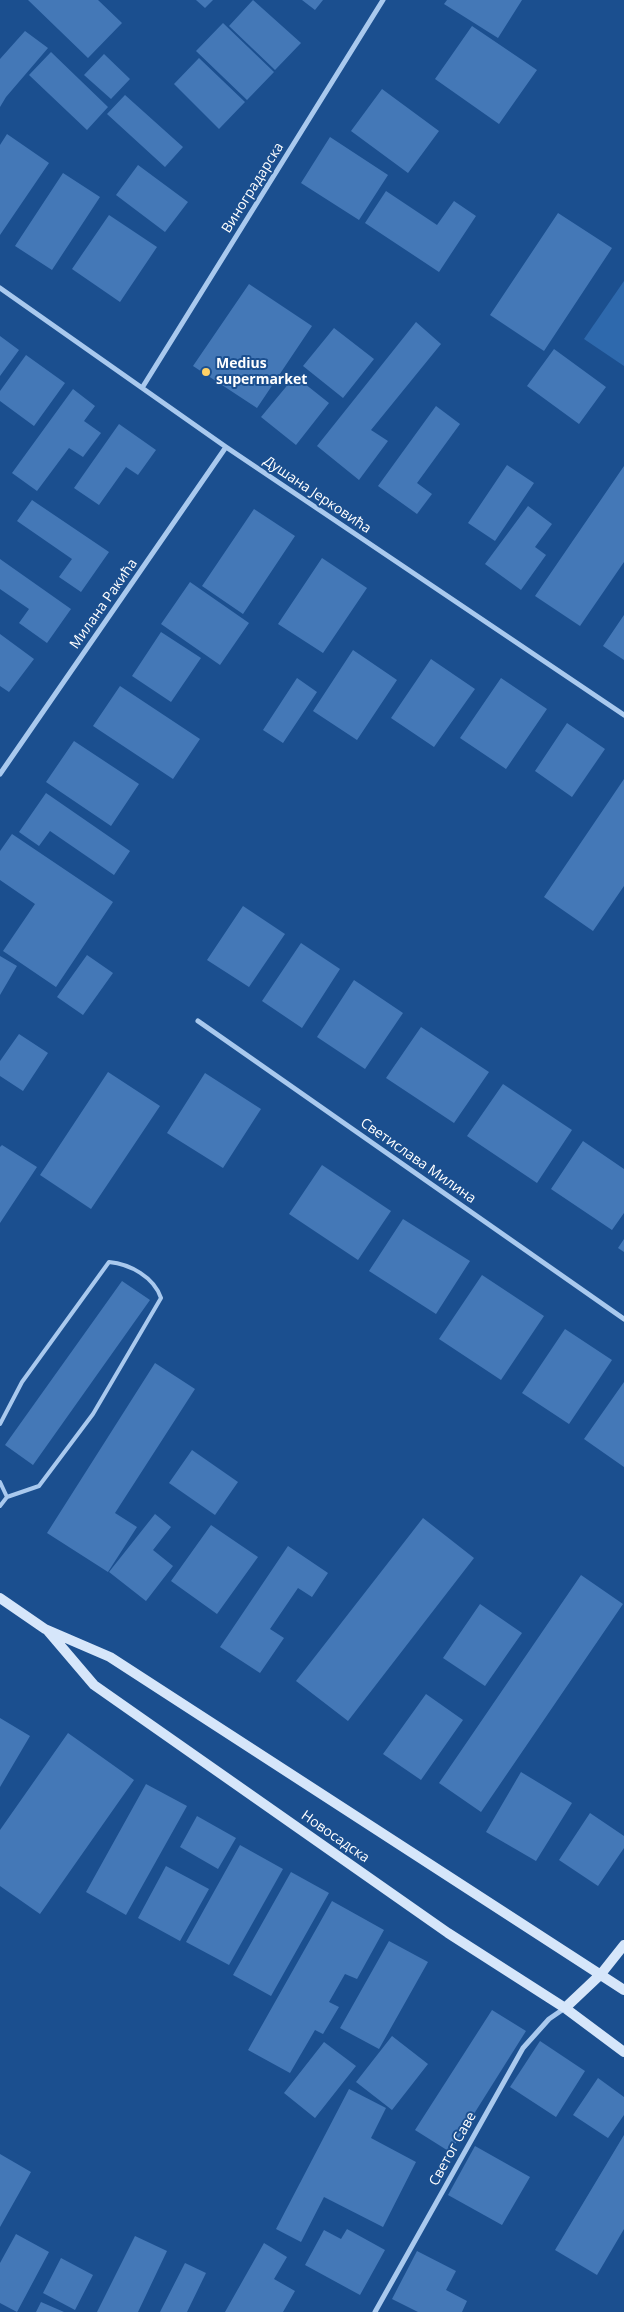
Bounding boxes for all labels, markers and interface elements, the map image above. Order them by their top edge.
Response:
street label: Виноградарска [218,140,288,236]
place label: Medius supermarket [216,356,307,388]
marker: Medius supermarket [200,366,212,378]
street label: Душана Јерковића [260,453,374,537]
street label: Милана Ракића [67,556,141,652]
street label: Светислава Милина [357,1115,479,1207]
street label: Новосадска [298,1807,372,1867]
street label: Светог Саве [426,2109,480,2189]

